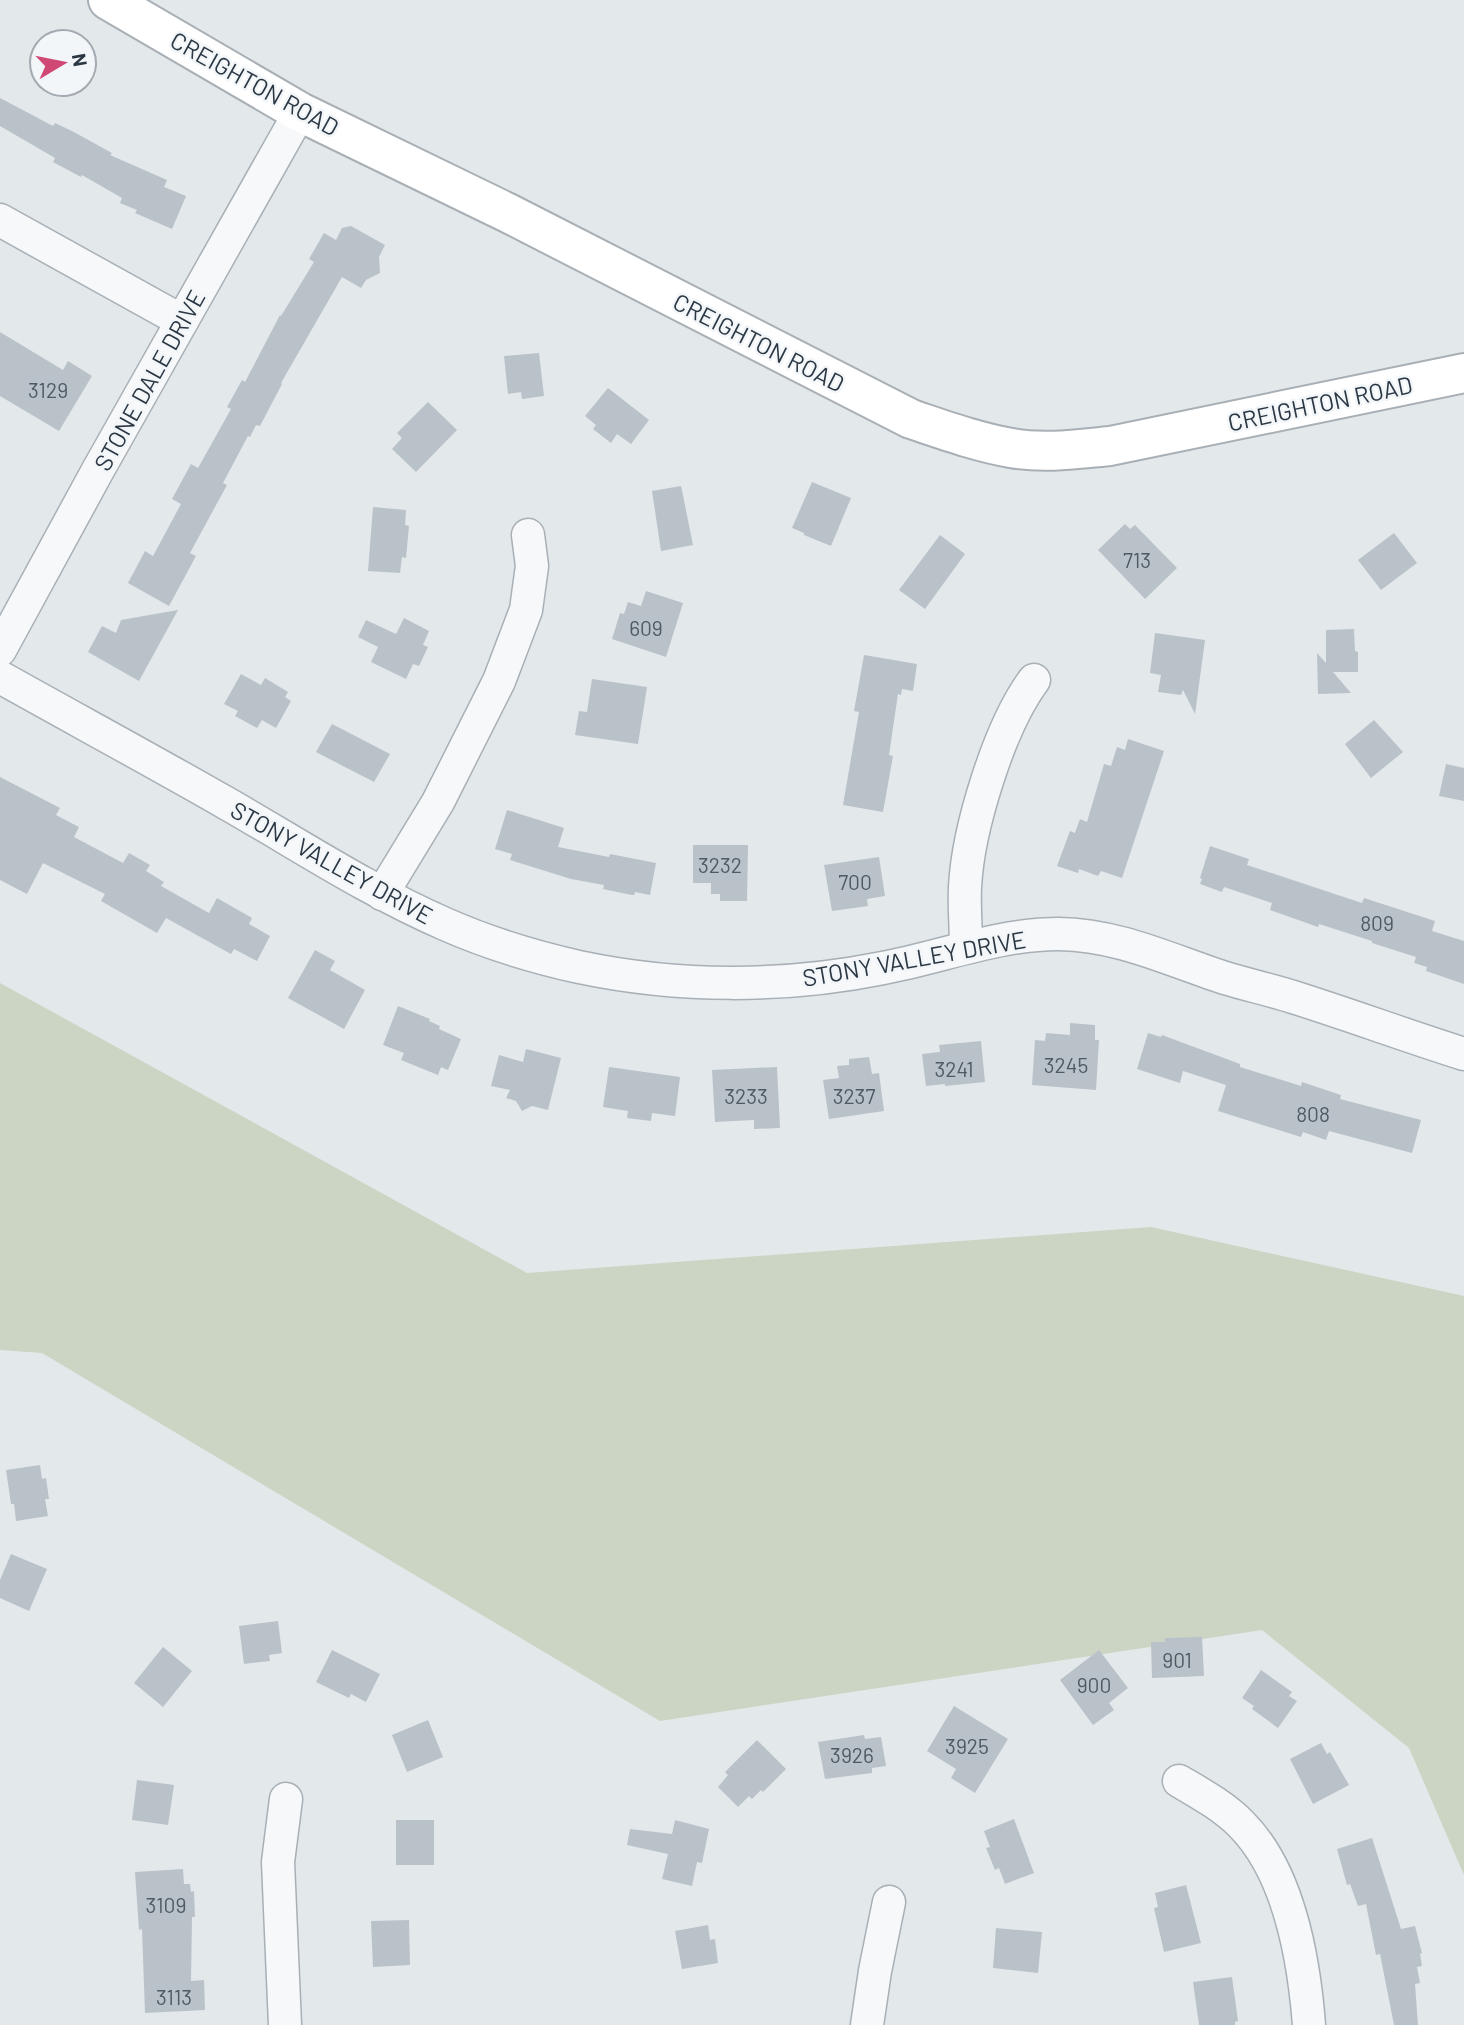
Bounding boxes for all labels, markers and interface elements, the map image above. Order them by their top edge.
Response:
street label: CREIGHTON ROAD [166,25,344,141]
north arrow [28,28,98,98]
text: N [68,52,93,68]
street label: STONE DALE DRIVE [87,285,211,475]
street label: CREIGHTON ROAD [669,286,849,398]
street label: CREIGHTON ROAD [1225,369,1415,437]
house number: 3129 [28,377,68,402]
house number: 713 [1123,547,1151,572]
house number: 609 [629,615,663,640]
street label: STONY VALLEY DRIVE [226,794,438,930]
house number: 3232 [698,852,742,877]
house number: 700 [838,869,872,894]
house number: 809 [1360,910,1394,935]
street label: STONY VALLEY DRIVE [800,924,1028,992]
house number: 3245 [1044,1052,1088,1077]
house number: 3241 [934,1056,974,1081]
house number: 3233 [724,1083,768,1108]
house number: 3237 [833,1083,875,1108]
house number: 808 [1296,1101,1330,1126]
house number: 901 [1162,1647,1192,1672]
house number: 900 [1077,1672,1111,1697]
house number: 3925 [945,1733,989,1758]
house number: 3926 [830,1742,874,1767]
house number: 3109 [146,1892,186,1917]
house number: 3113 [156,1984,192,2009]

